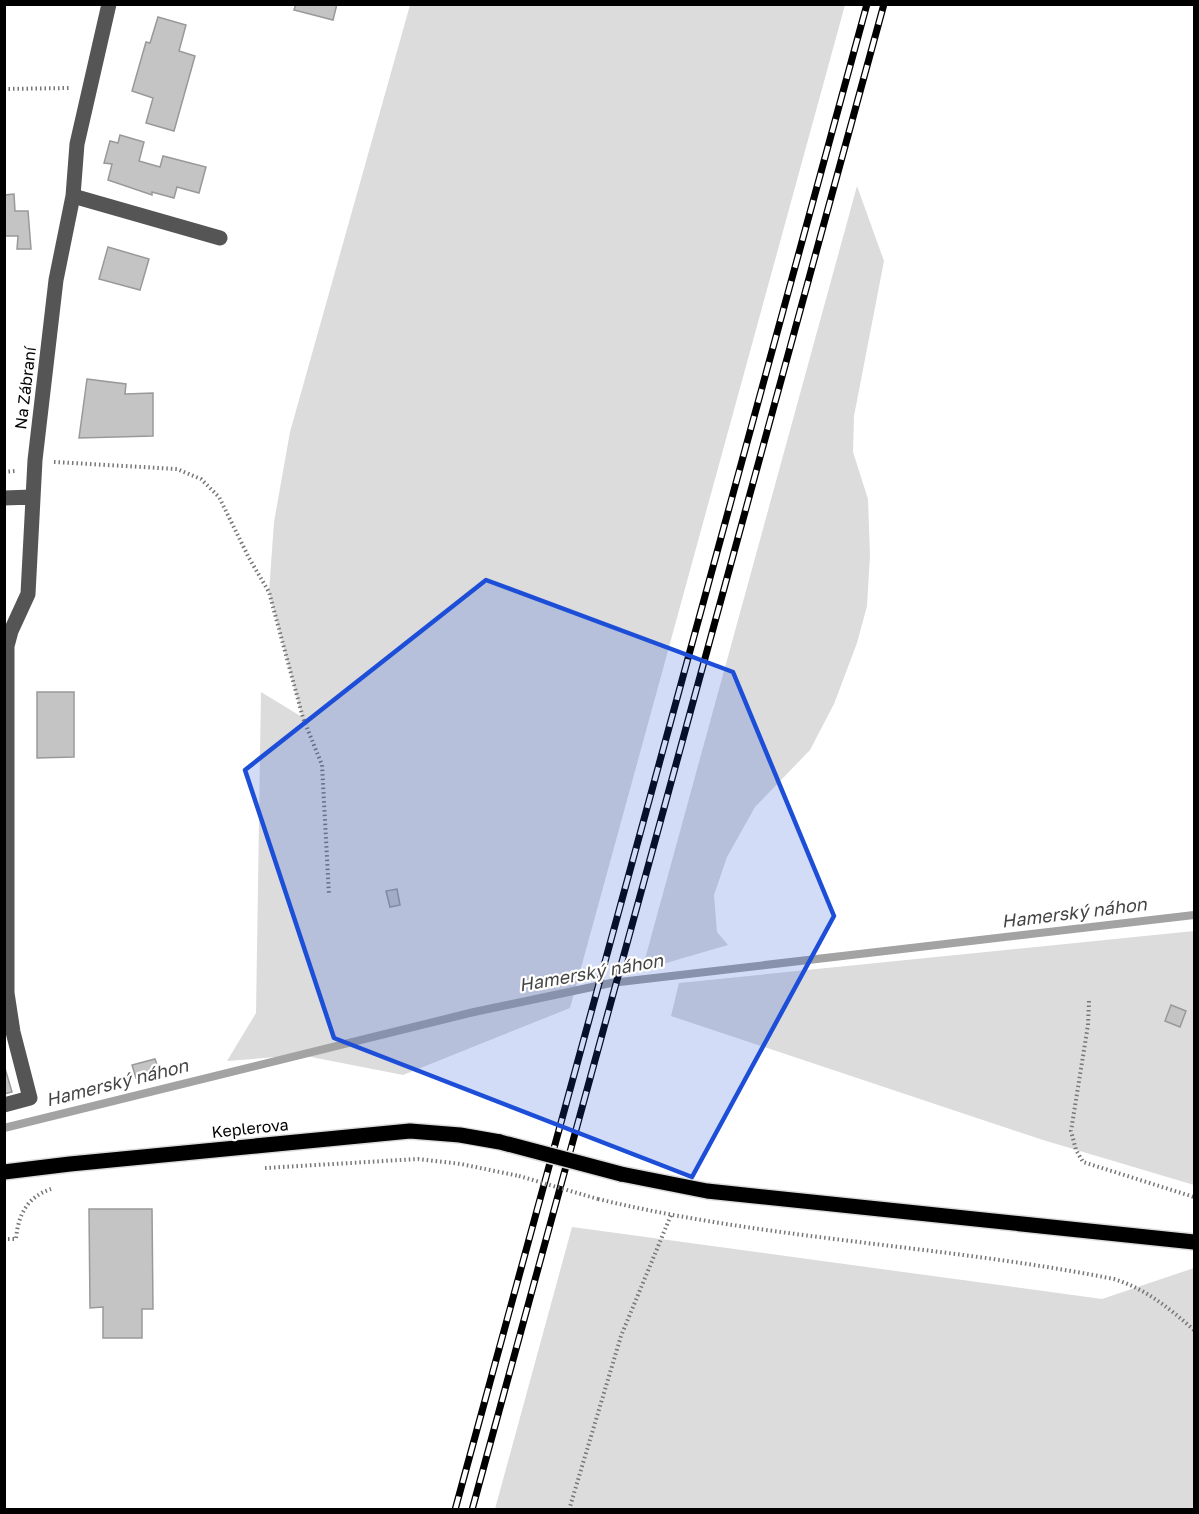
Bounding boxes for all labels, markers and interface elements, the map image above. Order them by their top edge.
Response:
street label: Na Zábraní [10,344,40,430]
water label: Hamerský náhon [1000,892,1149,932]
water label: Hamerský náhon [517,948,665,996]
water label: Hamerský náhon [43,1053,191,1110]
street label: Keplerova [211,1114,289,1142]

